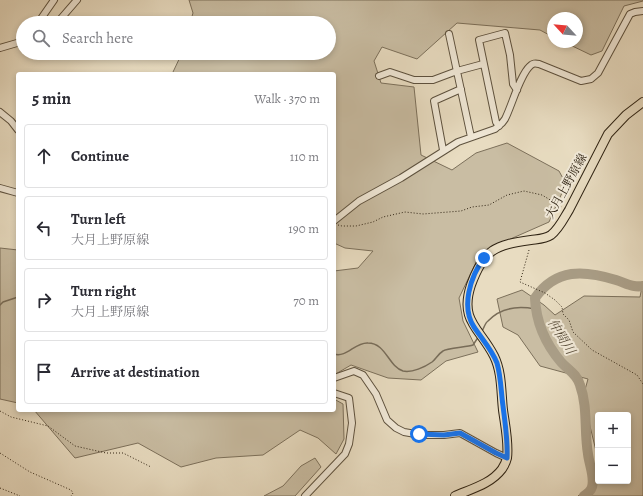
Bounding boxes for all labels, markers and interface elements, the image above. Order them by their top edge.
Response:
north arrow [547,12,583,48]
search box [16,16,336,60]
icon: search [30,27,52,49]
text: Search here [62,28,133,48]
text: 5 min [32,87,71,110]
text: Walk · 370 m [254,90,320,107]
icon: ahead [33,145,55,167]
text: Continue [71,146,129,166]
text: 110 m [290,148,319,165]
street label: 大月上野原線 [542,151,590,221]
text: Turn left [71,209,126,229]
icon: left [33,217,55,239]
text: 190 m [288,220,319,237]
text: 大月上野原線 [71,231,149,248]
route end [475,249,493,267]
text: Turn right [71,281,136,301]
icon: right [33,289,55,311]
text: 70 m [293,292,319,309]
text: 大月上野原線 [71,303,149,320]
water label: 仲間川 [544,315,580,359]
icon: arrive [33,361,55,383]
text: Arrive at destination [71,362,200,382]
map controls [595,412,631,484]
button: + [595,412,631,448]
route start [410,425,428,443]
button: − [595,448,631,484]

